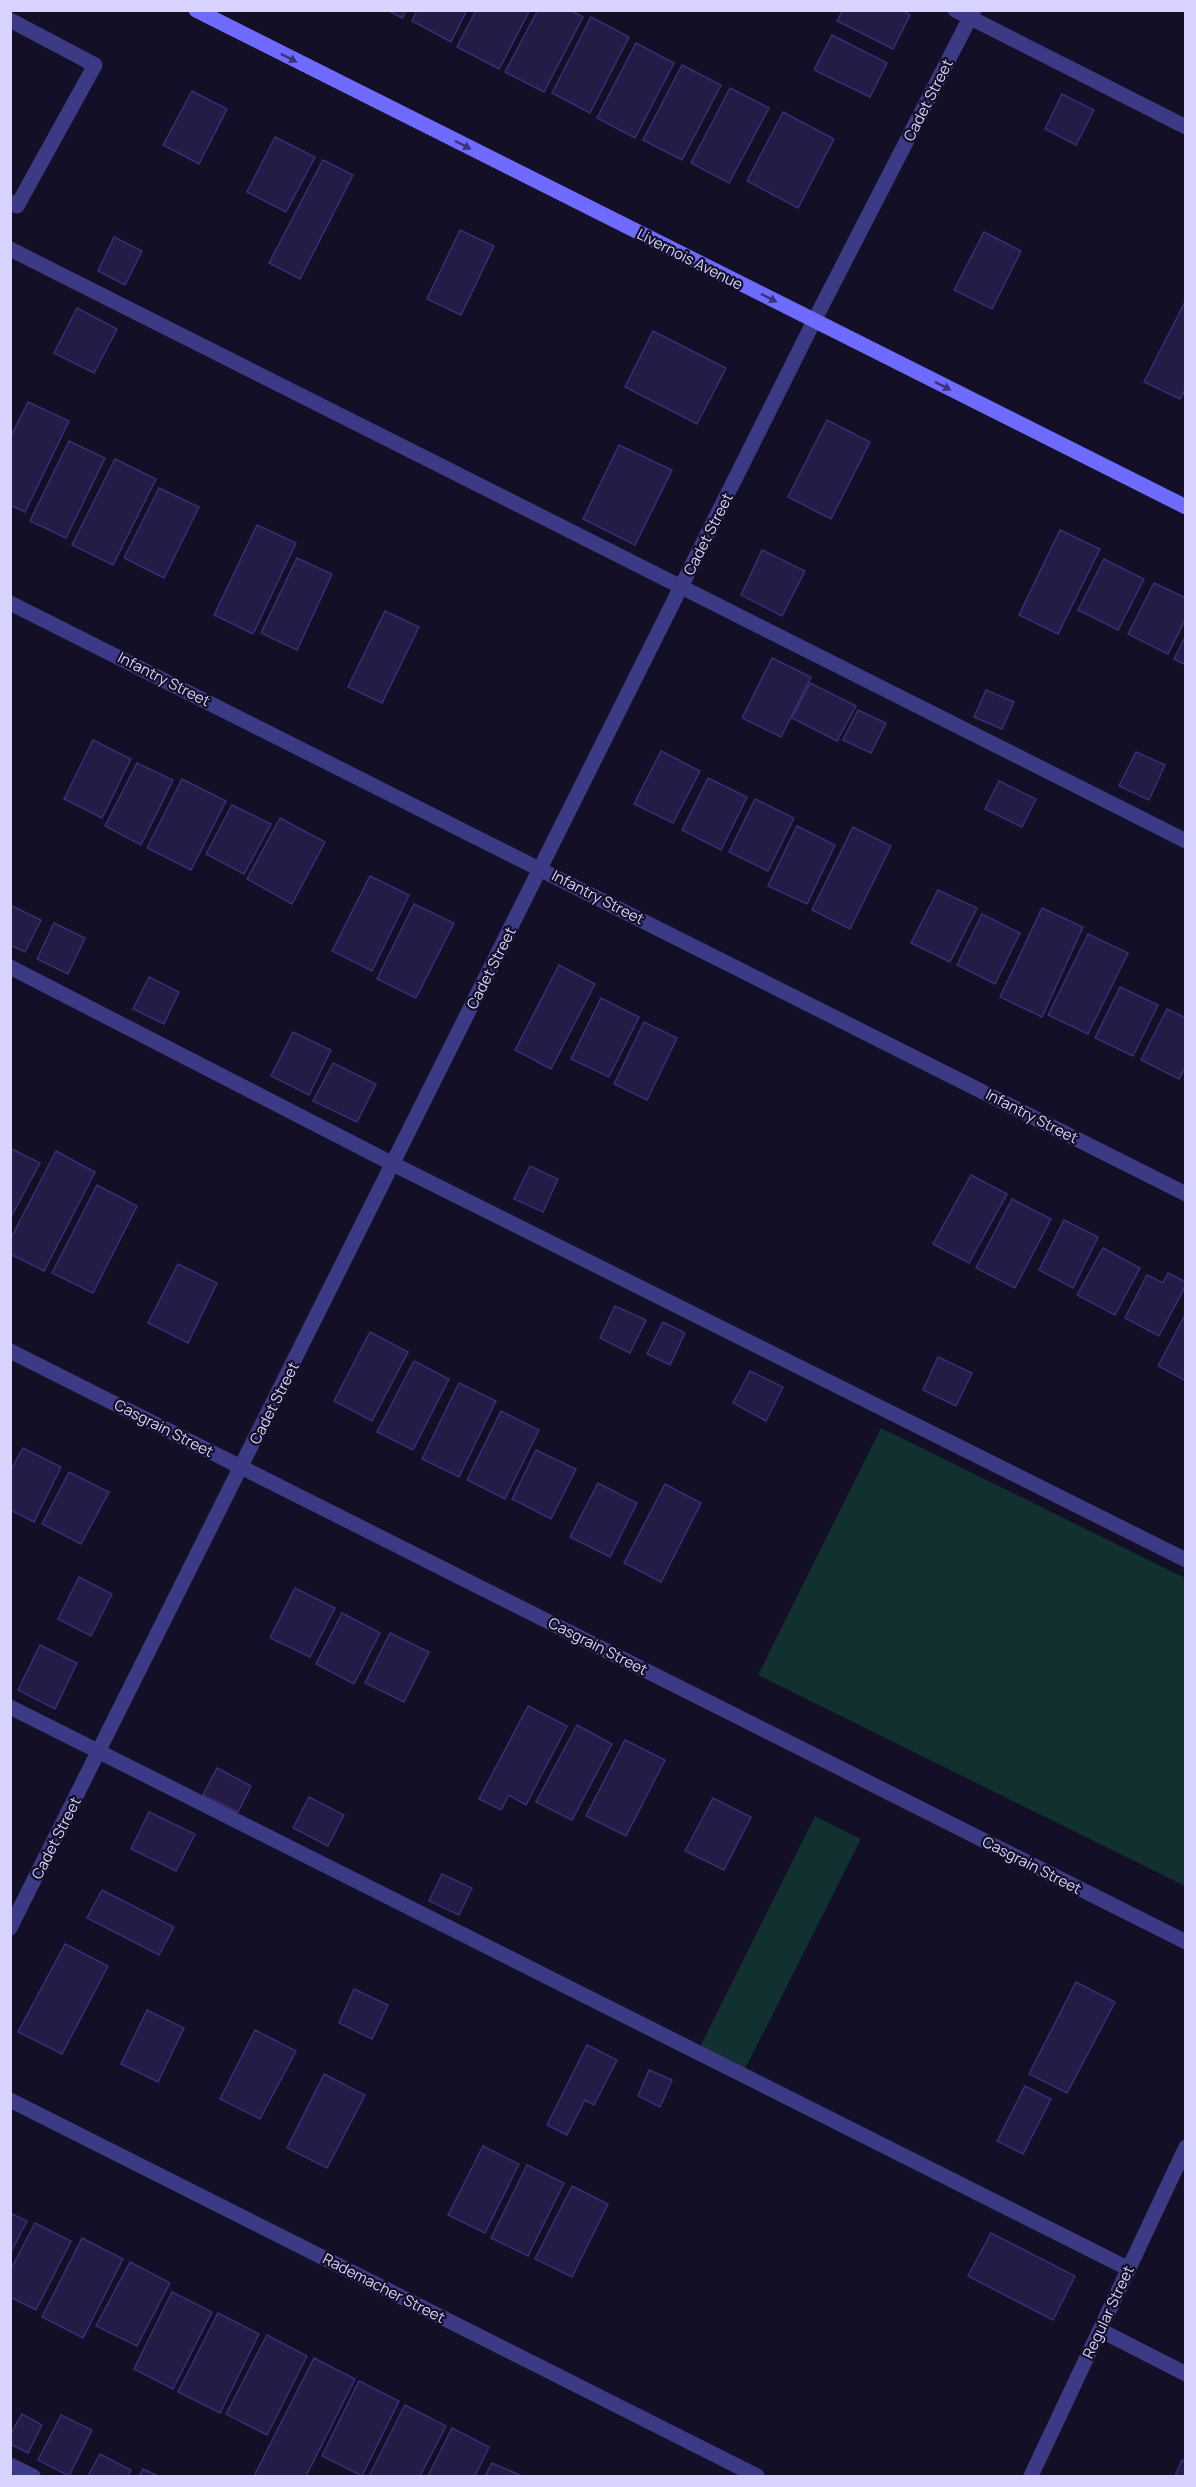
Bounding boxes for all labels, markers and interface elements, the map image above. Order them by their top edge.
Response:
one-way arrow [280,53,297,63]
street label: Cadet Street [898,55,958,145]
one-way arrow [455,141,472,150]
street label: Livernois Avenue [633,223,747,295]
one-way arrow [761,294,778,303]
one-way arrow [935,381,952,390]
street label: Cadet Street [678,489,738,579]
street label: Infantry Street [114,647,214,711]
street label: Infantry Street [548,865,648,929]
street label: Cadet Street [461,923,521,1013]
street label: Infantry Street [982,1084,1082,1148]
street label: Cadet Street [244,1358,304,1448]
street label: Casgrain Street [111,1394,217,1462]
street label: Casgrain Street [545,1612,651,1680]
street label: Cadet Street [26,1793,86,1883]
street label: Casgrain Street [979,1831,1085,1899]
street label: Rademacher Street [319,2248,449,2328]
street label: Regular Street [1077,2262,1139,2362]

